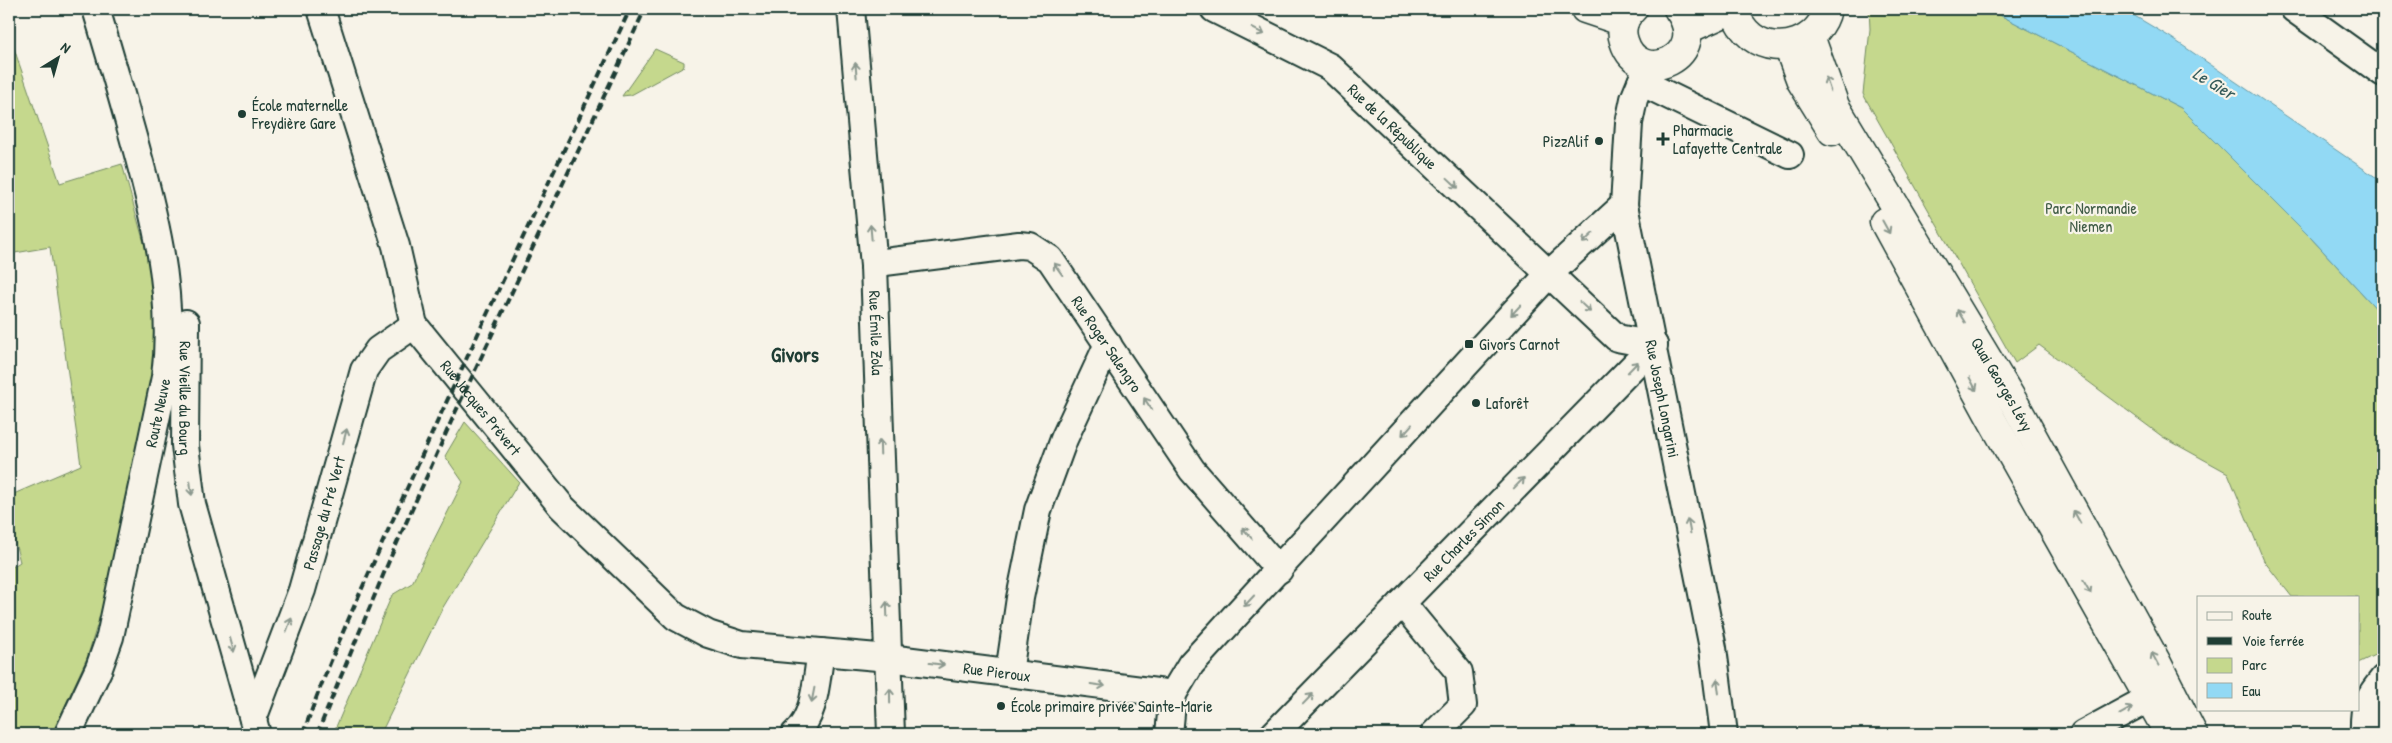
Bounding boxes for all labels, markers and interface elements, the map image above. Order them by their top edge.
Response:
one-way arrow [1250,27,1265,36]
north arrow [32,32,82,82]
text: N [57,37,75,57]
water label: Le Gier [2188,61,2241,106]
one-way arrow [852,62,861,78]
one-way arrow [1822,77,1832,93]
street label: Rue de la République [1343,78,1443,174]
place label: École maternelle Freydière Gare [251,94,349,134]
marker: École maternelle Freydière Gare [236,108,248,120]
place label: Pharmacie Lafayette Centrale [1673,119,1783,159]
place label: PizzAlif [1543,130,1589,152]
marker: Pharmacie Lafayette Centrale [1657,133,1669,145]
marker: PizzAlif [1593,135,1605,147]
one-way arrow [1447,177,1460,189]
park label: Parc Normandie Niemen [2045,197,2137,237]
one-way arrow [1881,219,1891,234]
one-way arrow [866,224,875,240]
one-way arrow [1582,232,1595,244]
one-way arrow [1053,262,1063,276]
street label: Rue Émile Zola [864,290,889,376]
street label: Rue Roger Salengro [1067,291,1148,397]
one-way arrow [1578,301,1591,313]
one-way arrow [1510,304,1522,316]
one-way arrow [1956,309,1966,323]
place label: Givors Carnot [1479,333,1560,355]
street label: Quai Georges Lévy [1966,333,2039,435]
marker: Givors Carnot [1463,338,1475,350]
street label: Rue Joseph Longarini [1640,338,1685,459]
district label: Givors [771,340,819,369]
street label: Rue Vieille du Bourg [174,341,197,456]
street label: Rue Jacques Prévert [436,355,527,460]
one-way arrow [1626,361,1639,373]
street label: Route Neuve [139,376,176,449]
one-way arrow [1968,377,1978,392]
place label: Laforêt [1486,392,1529,414]
one-way arrow [1143,397,1153,411]
marker: Laforêt [1470,397,1482,409]
one-way arrow [1401,423,1413,436]
one-way arrow [340,428,350,444]
one-way arrow [875,439,885,455]
street label: Passage du Pré Vert [297,453,350,572]
one-way arrow [1513,477,1525,489]
one-way arrow [186,480,196,496]
street label: Rue Charles Simon [1418,494,1509,586]
one-way arrow [2072,510,2081,525]
one-way arrow [1684,518,1694,534]
one-way arrow [1241,527,1252,540]
one-way arrow [2082,579,2092,594]
one-way arrow [1243,595,1255,607]
legend [2197,596,2360,710]
one-way arrow [882,601,892,618]
text: Route [2242,604,2272,625]
one-way arrow [285,618,294,633]
text: Voie ferrée [2242,630,2304,651]
one-way arrow [228,637,237,653]
one-way arrow [2150,652,2160,667]
text: Parc [2242,654,2267,675]
street label: Rue Pieroux [962,657,1032,687]
one-way arrow [929,659,945,669]
one-way arrow [1713,678,1723,694]
one-way arrow [1090,680,1106,690]
text: Eau [2242,680,2261,701]
one-way arrow [807,687,817,703]
one-way arrow [885,688,895,704]
one-way arrow [1302,693,1314,706]
place label: École primaire privée Sainte-Marie [1011,695,1213,717]
marker: École primaire privée Sainte-Marie [995,700,1007,712]
one-way arrow [2118,706,2133,715]

